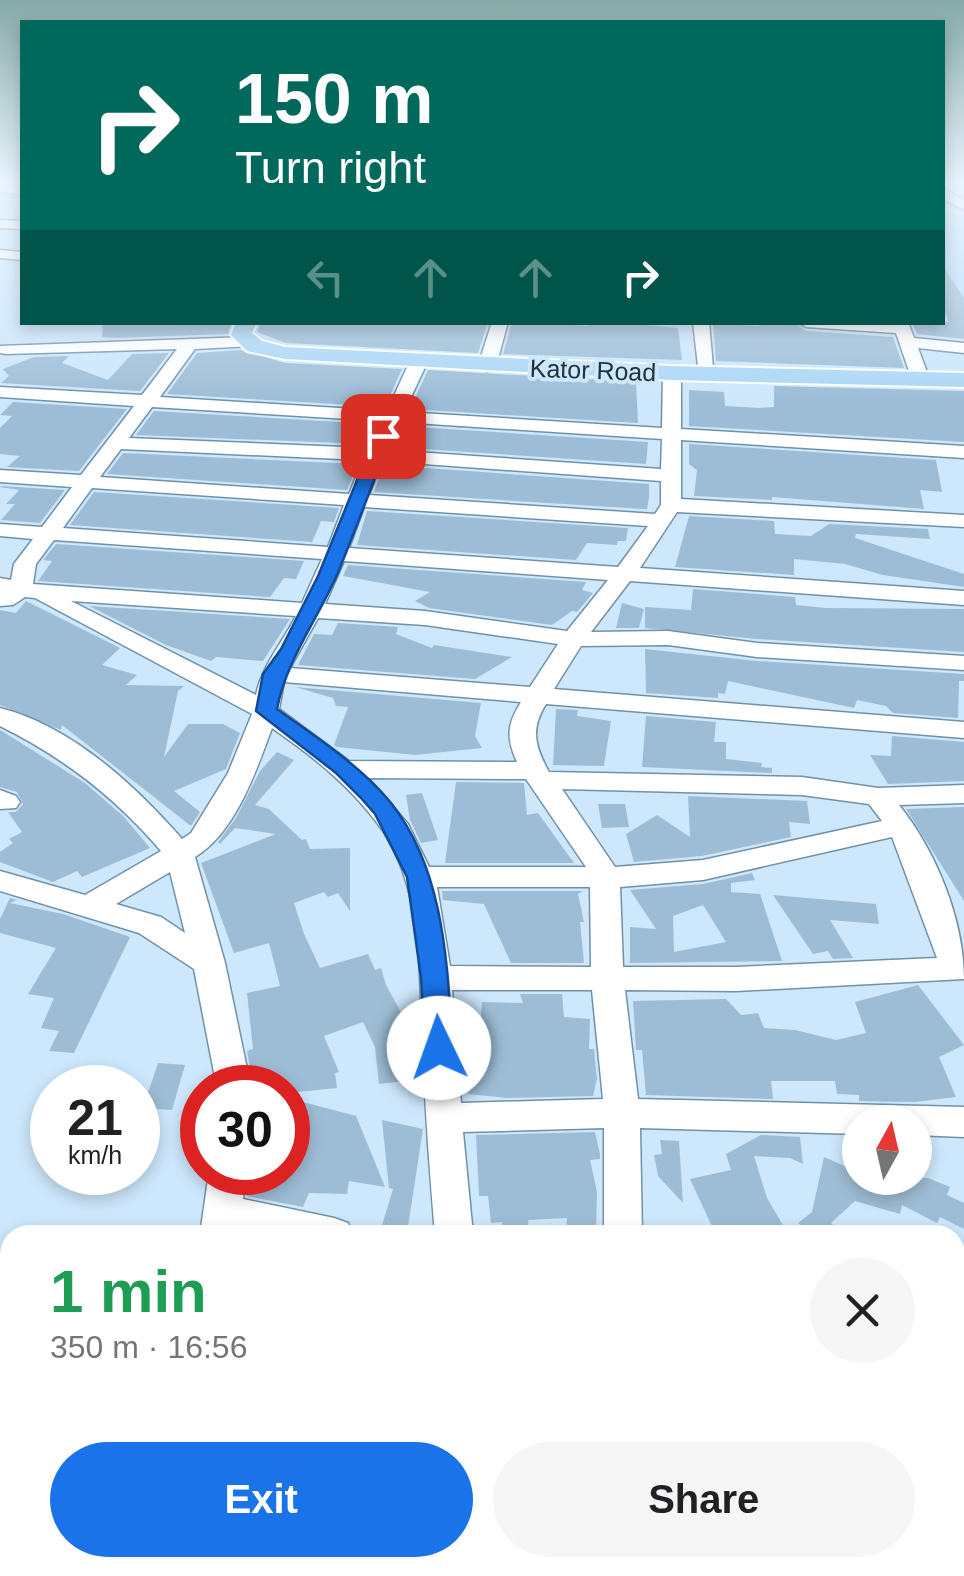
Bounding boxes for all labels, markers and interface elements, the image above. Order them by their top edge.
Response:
icon: right [70,60,200,190]
text: 150 m [235,60,433,138]
text: Turn right [235,142,426,193]
icon: left [298,250,353,305]
icon: ahead [403,250,458,305]
icon: ahead [508,250,563,305]
icon: right [613,250,668,305]
street label: Kator Road [529,354,657,386]
pin [341,394,426,479]
icon: arrive [356,409,411,464]
position arrow [387,996,491,1100]
speed limit sign: 30 [180,1065,310,1195]
text: 21 [67,1090,123,1146]
north arrow [842,1105,932,1195]
map controls [842,1105,932,1195]
text: km/h [68,1141,122,1169]
text: 1 min [50,1258,207,1325]
button: close [810,1258,915,1363]
text: 350 m · 16:56 [50,1329,247,1365]
button: Exit [50,1442,473,1557]
button: Share [493,1442,915,1557]

